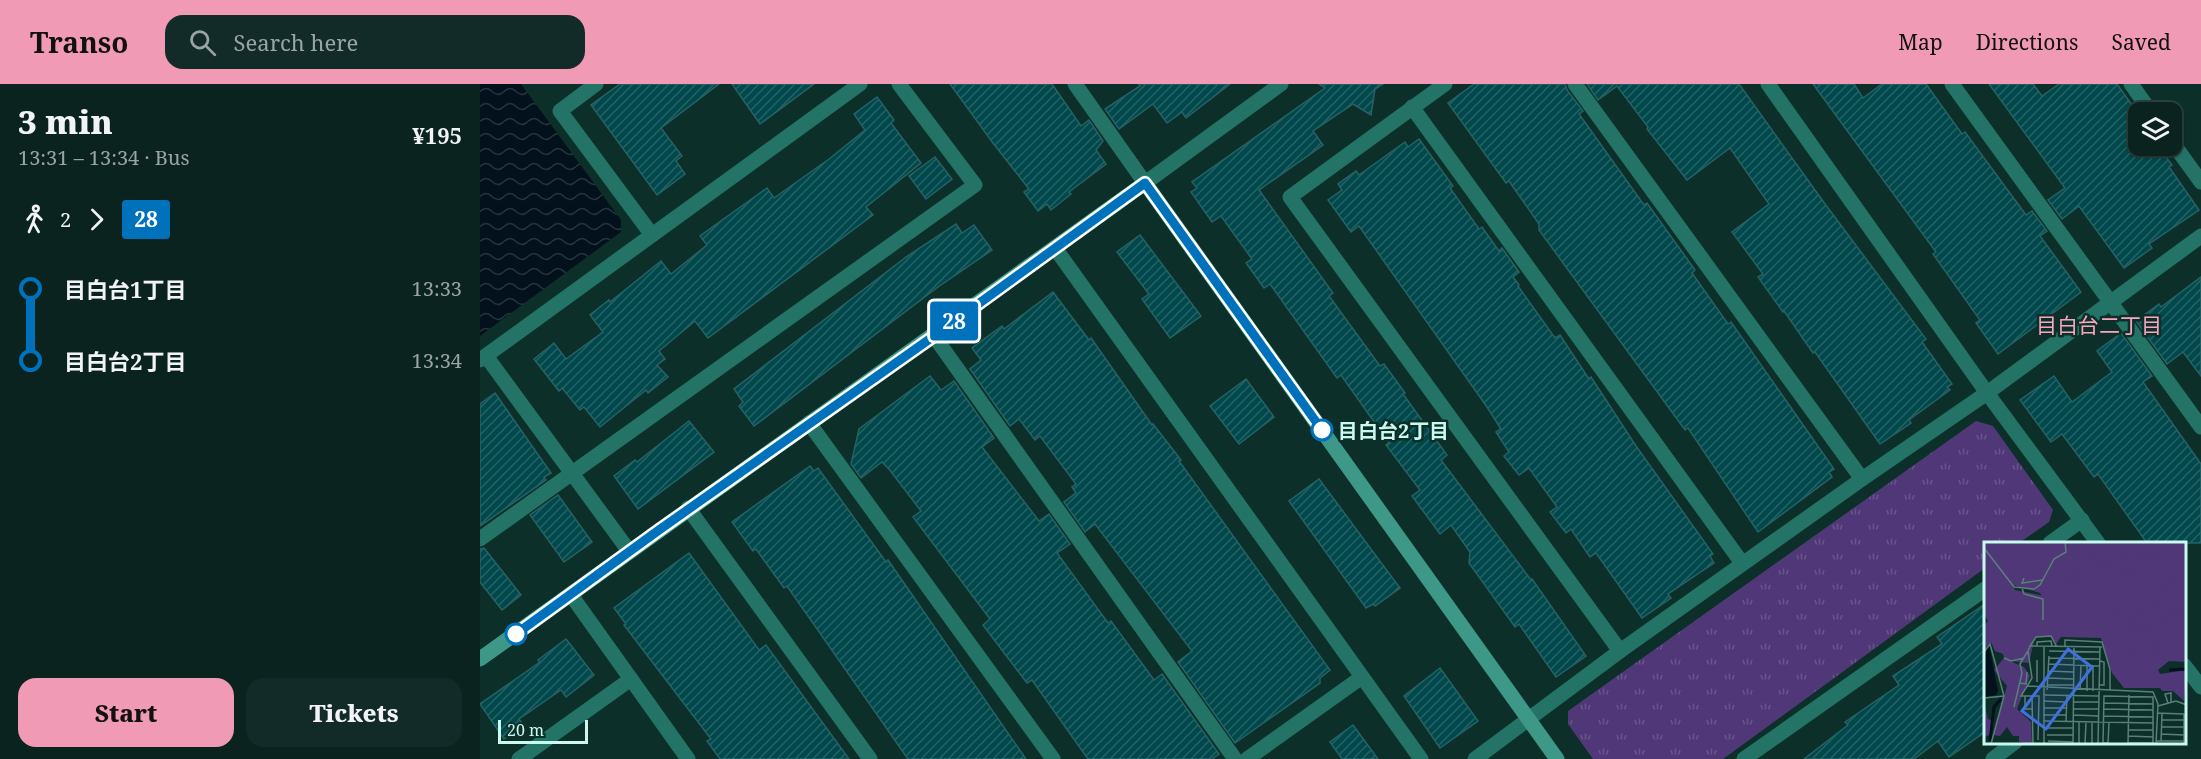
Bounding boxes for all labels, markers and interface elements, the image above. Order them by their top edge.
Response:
search box [165,15,585,69]
text: Transo [30,23,129,61]
icon: search [186,26,219,59]
text: Search here [234,27,358,57]
text: Map [1898,28,1943,56]
text: Directions [1976,28,2078,56]
text: Saved [2111,28,2171,56]
text: 3 min [18,99,113,144]
map controls [2128,102,2182,156]
button: layers [2128,102,2182,156]
text: ¥195 [412,120,462,150]
text: 13:31 – 13:34 · Bus [18,144,189,171]
icon: walk [18,203,51,236]
icon: forward [80,203,113,236]
text: 28 [134,205,158,233]
text: 2 [60,206,71,233]
text: 目白台1丁目 [64,274,186,304]
text: 13:33 [412,275,462,302]
line badge: 28 [927,302,981,340]
text: 28 [942,307,966,335]
district label: 目白台二丁目 [2036,311,2162,339]
text: 目白台2丁目 [64,346,186,376]
text: 13:34 [412,347,462,374]
place label: 目白台2丁目 [1338,417,1449,444]
marker: 目白台2丁目 [1311,419,1333,441]
inset map [1984,542,2186,744]
unlabelled marker [505,623,527,645]
button: Start [18,678,234,747]
button: Tickets [246,678,462,747]
scale bar [498,717,588,744]
text: 20 m [507,719,544,741]

